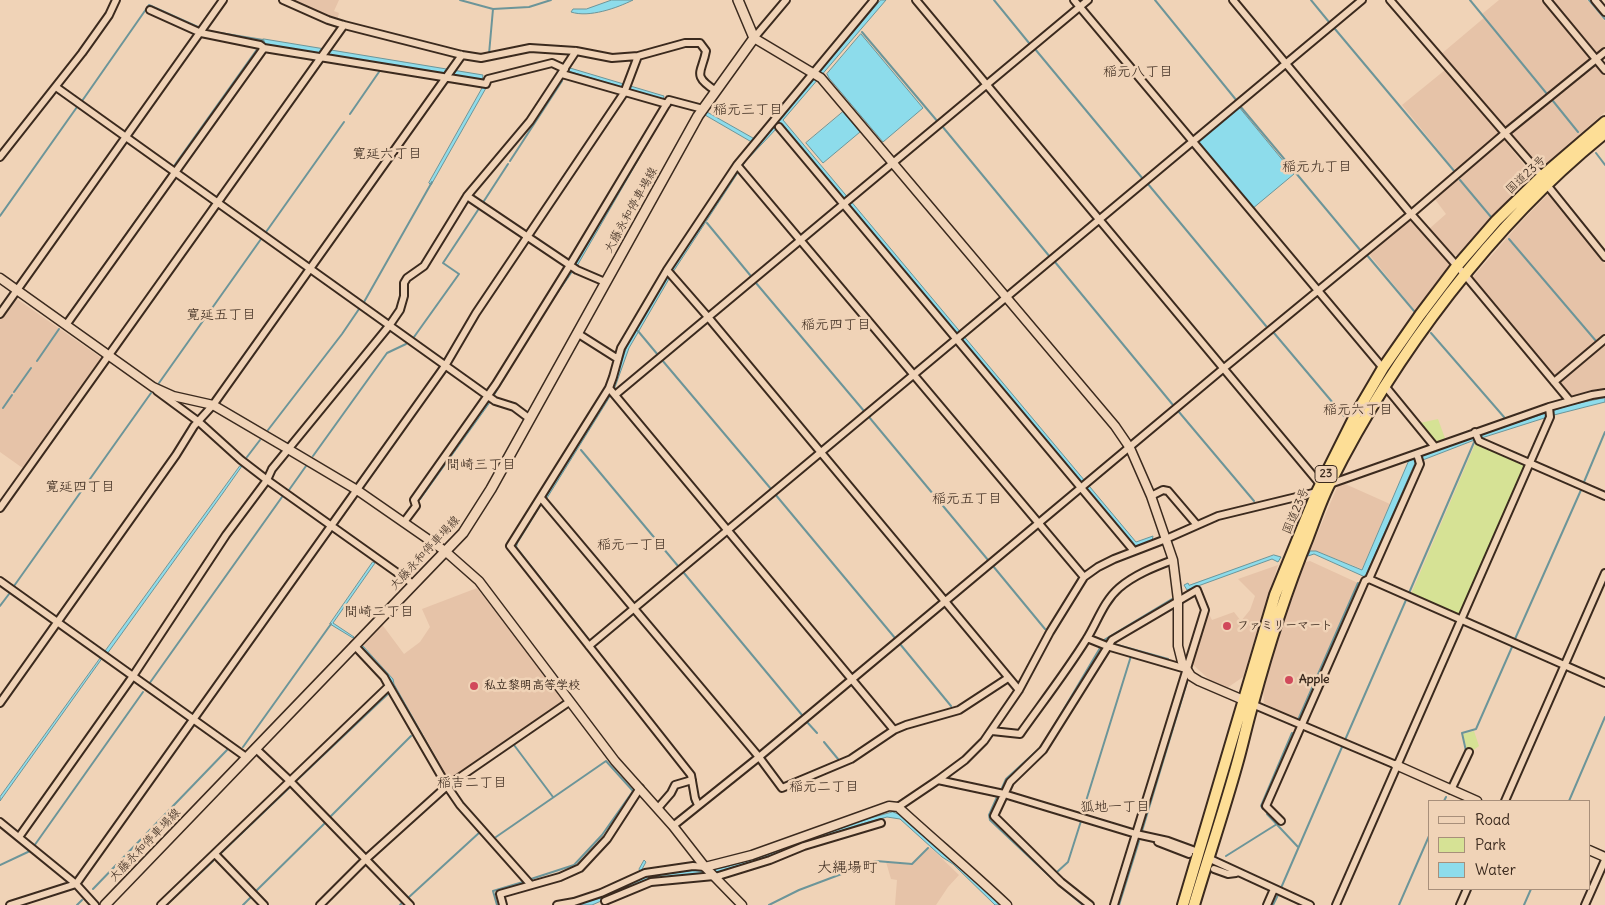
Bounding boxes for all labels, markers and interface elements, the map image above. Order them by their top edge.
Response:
district label: 稲元八丁目 [1103,64,1173,80]
district label: 稲元三丁目 [713,102,783,118]
district label: 寛延六丁目 [352,146,422,162]
street label: 国道23号 [1503,153,1549,197]
district label: 稲元九丁目 [1282,159,1352,175]
street label: 大藤永和停車場線 [601,165,661,255]
district label: 寛延五丁目 [186,307,256,323]
district label: 稲元四丁目 [801,317,871,333]
district label: 稲元六丁目 [1323,402,1393,418]
district label: 間崎三丁目 [446,457,516,473]
road number: 23 [1315,466,1337,482]
district label: 寛延四丁目 [45,479,115,495]
street label: 国道23号 [1280,485,1312,537]
district label: 稲元五丁目 [932,491,1002,507]
street label: 大藤永和停車場線 [387,513,463,593]
district label: 稲元一丁目 [597,537,667,553]
district label: 間崎二丁目 [344,604,414,620]
place label: ファミリーマート [1237,619,1333,633]
marker: ファミリーマート [1221,620,1233,632]
place label: Apple [1299,673,1330,687]
marker: Apple [1283,674,1295,686]
place label: 私立黎明高等学校 [484,679,580,693]
marker: 私立黎明高等学校 [468,680,480,692]
district label: 稲吉二丁目 [437,775,507,791]
district label: 稲元二丁目 [789,779,859,795]
district label: 狐地一丁目 [1080,799,1150,815]
legend [1428,800,1590,890]
street label: 大藤永和停車場線 [106,805,184,885]
text: Road [1475,810,1510,829]
text: Park [1475,835,1506,854]
district label: 大縄場町 [817,859,877,877]
text: Water [1475,860,1516,879]

